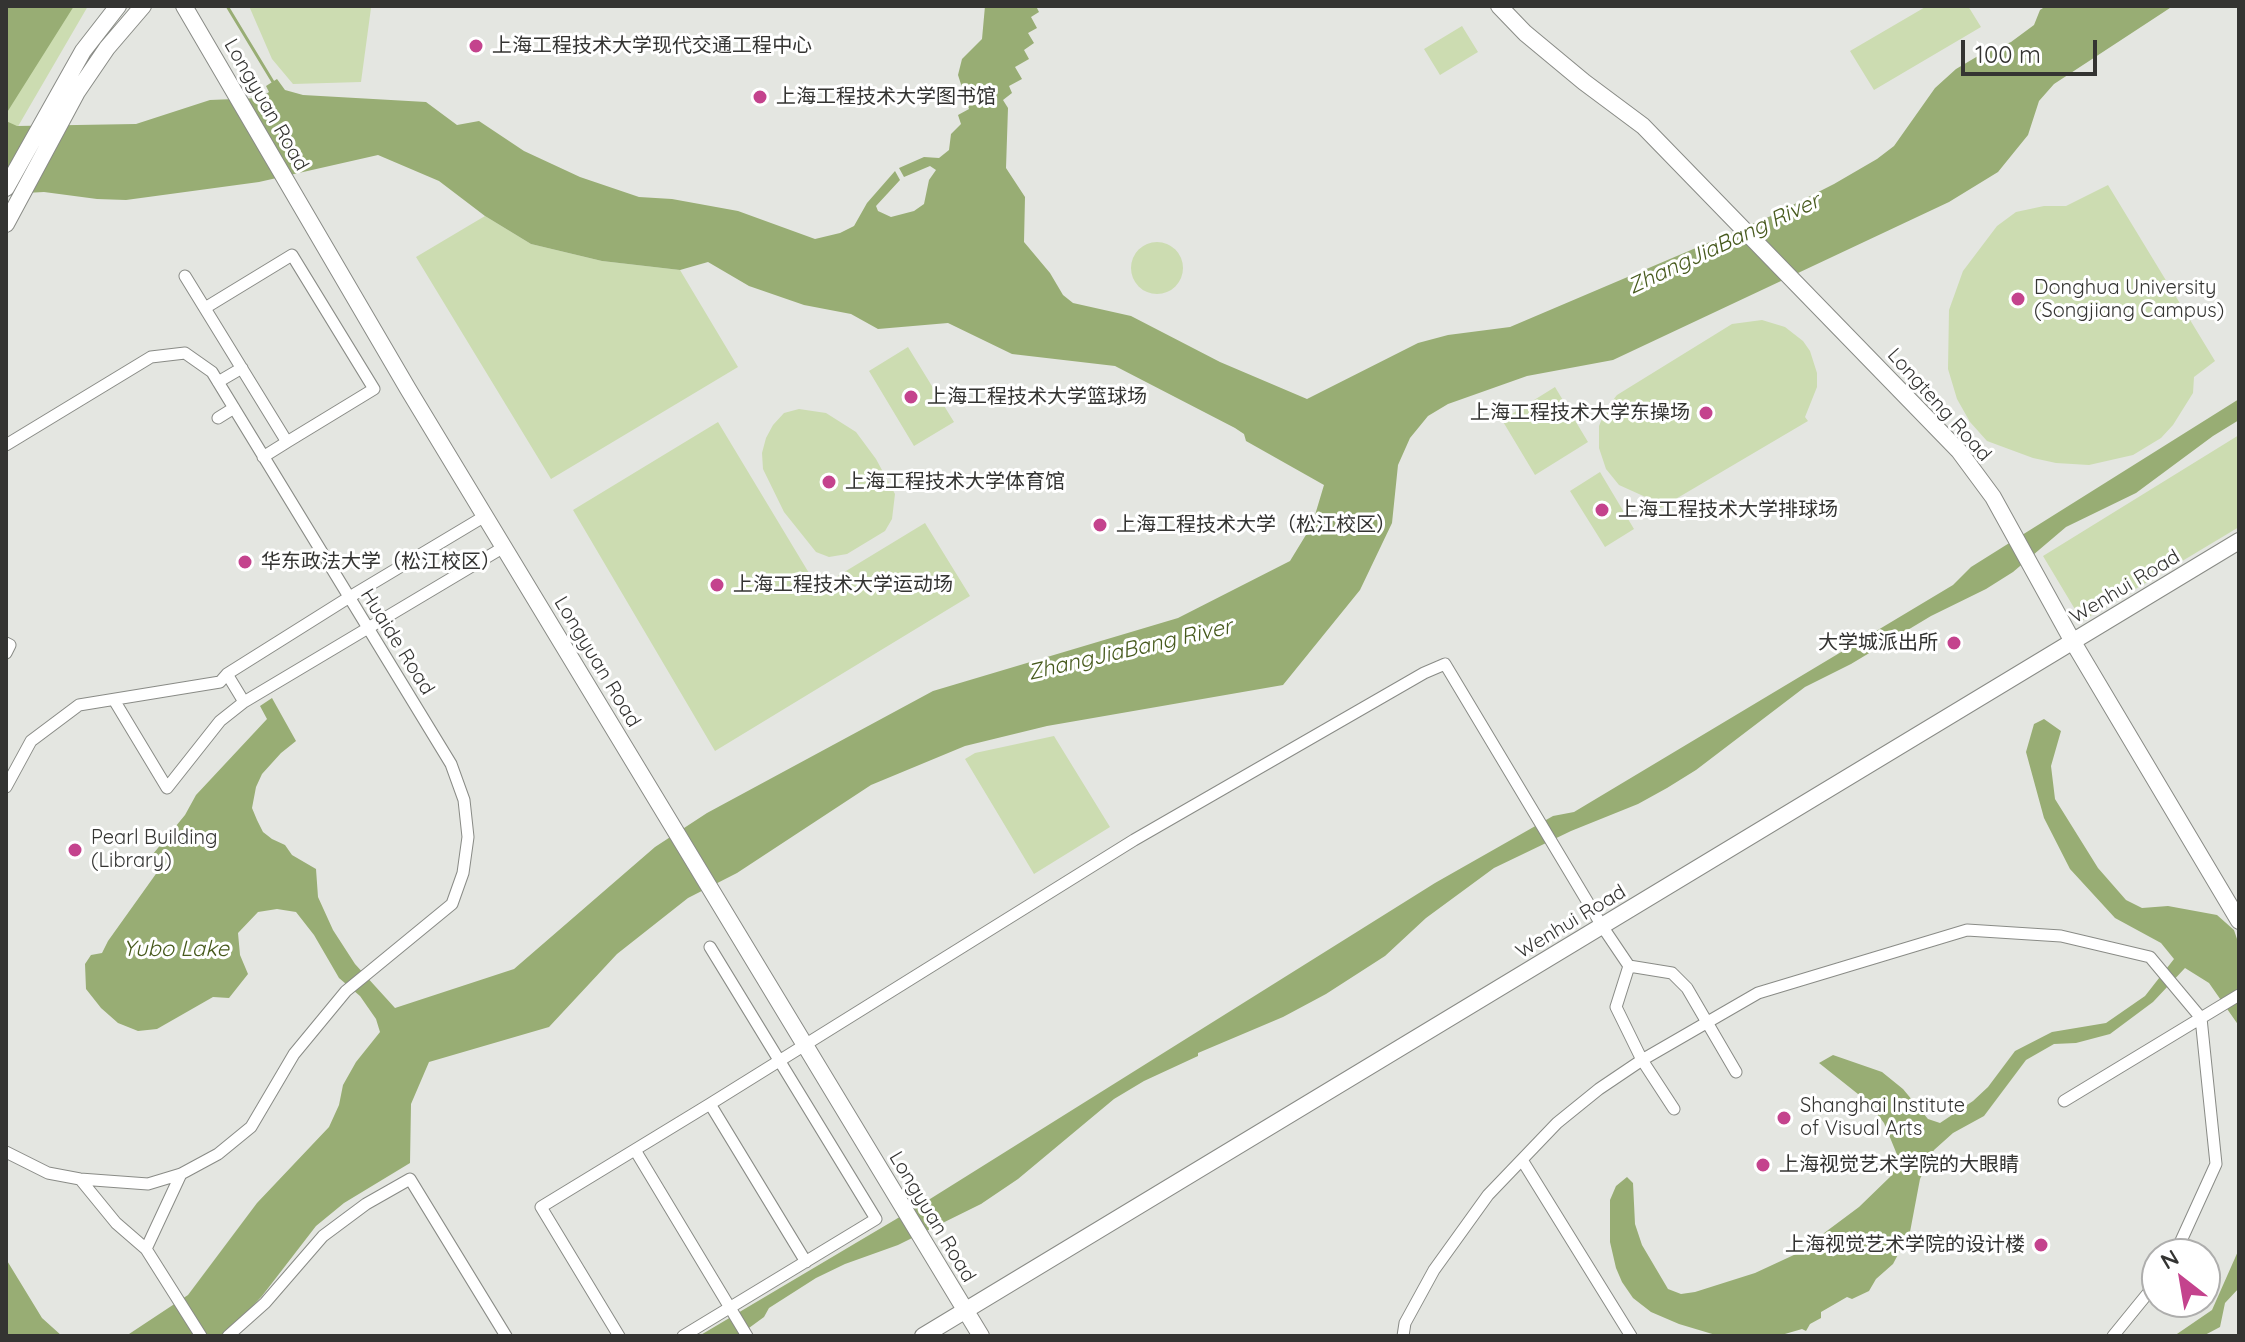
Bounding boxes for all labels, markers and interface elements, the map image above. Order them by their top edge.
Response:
scale bar [1965,24,2101,74]
place label: 上海工程技术大学现代交通工程中心 [492,34,812,58]
street label: Longyuan Road [219,35,313,175]
marker: 上海工程技术大学现代交通工程中心 [467,37,485,55]
text: 100 m [1975,39,2041,69]
place label: 上海工程技术大学图书馆 [776,85,996,109]
marker: 上海工程技术大学图书馆 [751,88,769,106]
water label: ZhangJiaBang River [1624,188,1824,300]
place label: Donghua University (Songjiang Campus) [2034,276,2224,323]
marker: Donghua University (Songjiang Campus) [2009,290,2027,308]
street label: Longteng Road [1882,344,1996,466]
place label: 上海工程技术大学篮球场 [927,385,1147,409]
marker: 上海工程技术大学篮球场 [902,388,920,406]
place label: 上海工程技术大学东操场 [1470,401,1690,425]
marker: 上海工程技术大学东操场 [1697,404,1715,422]
place label: 上海工程技术大学体育馆 [845,470,1065,494]
marker: 上海工程技术大学体育馆 [820,473,838,491]
place label: 上海工程技术大学排球场 [1618,498,1838,522]
marker: 上海工程技术大学排球场 [1593,501,1611,519]
place label: 上海工程技术大学（松江校区） [1116,513,1396,537]
marker: 上海工程技术大学（松江校区） [1091,516,1109,534]
street label: Wenhui Road [2066,545,2184,629]
place label: 华东政法大学（松江校区） [261,550,501,574]
marker: 华东政法大学（松江校区） [236,553,254,571]
place label: 上海工程技术大学运动场 [733,573,953,597]
marker: 上海工程技术大学运动场 [708,576,726,594]
street label: Huaide Road [355,584,439,700]
street label: Longyuan Road [549,592,645,732]
water label: ZhangJiaBang River [1025,614,1235,686]
place label: 大学城派出所 [1818,631,1938,655]
marker: 大学城派出所 [1945,634,1963,652]
place label: Pearl Building (Library) [91,826,217,873]
marker: Pearl Building (Library) [66,841,84,859]
street label: Wenhui Road [1512,880,1630,964]
water label: Yubo Lake [123,936,229,962]
place label: Shanghai Institute of Visual Arts [1800,1094,1965,1141]
marker: Shanghai Institute of Visual Arts [1775,1109,1793,1127]
street label: Longyuan Road [884,1147,980,1287]
place label: 上海视觉艺术学院的大眼睛 [1779,1153,2019,1177]
marker: 上海视觉艺术学院的大眼睛 [1754,1156,1772,1174]
place label: 上海视觉艺术学院的设计楼 [1785,1233,2025,1257]
marker: 上海视觉艺术学院的设计楼 [2032,1236,2050,1254]
north arrow [2141,1238,2221,1318]
text: N [2156,1243,2184,1275]

